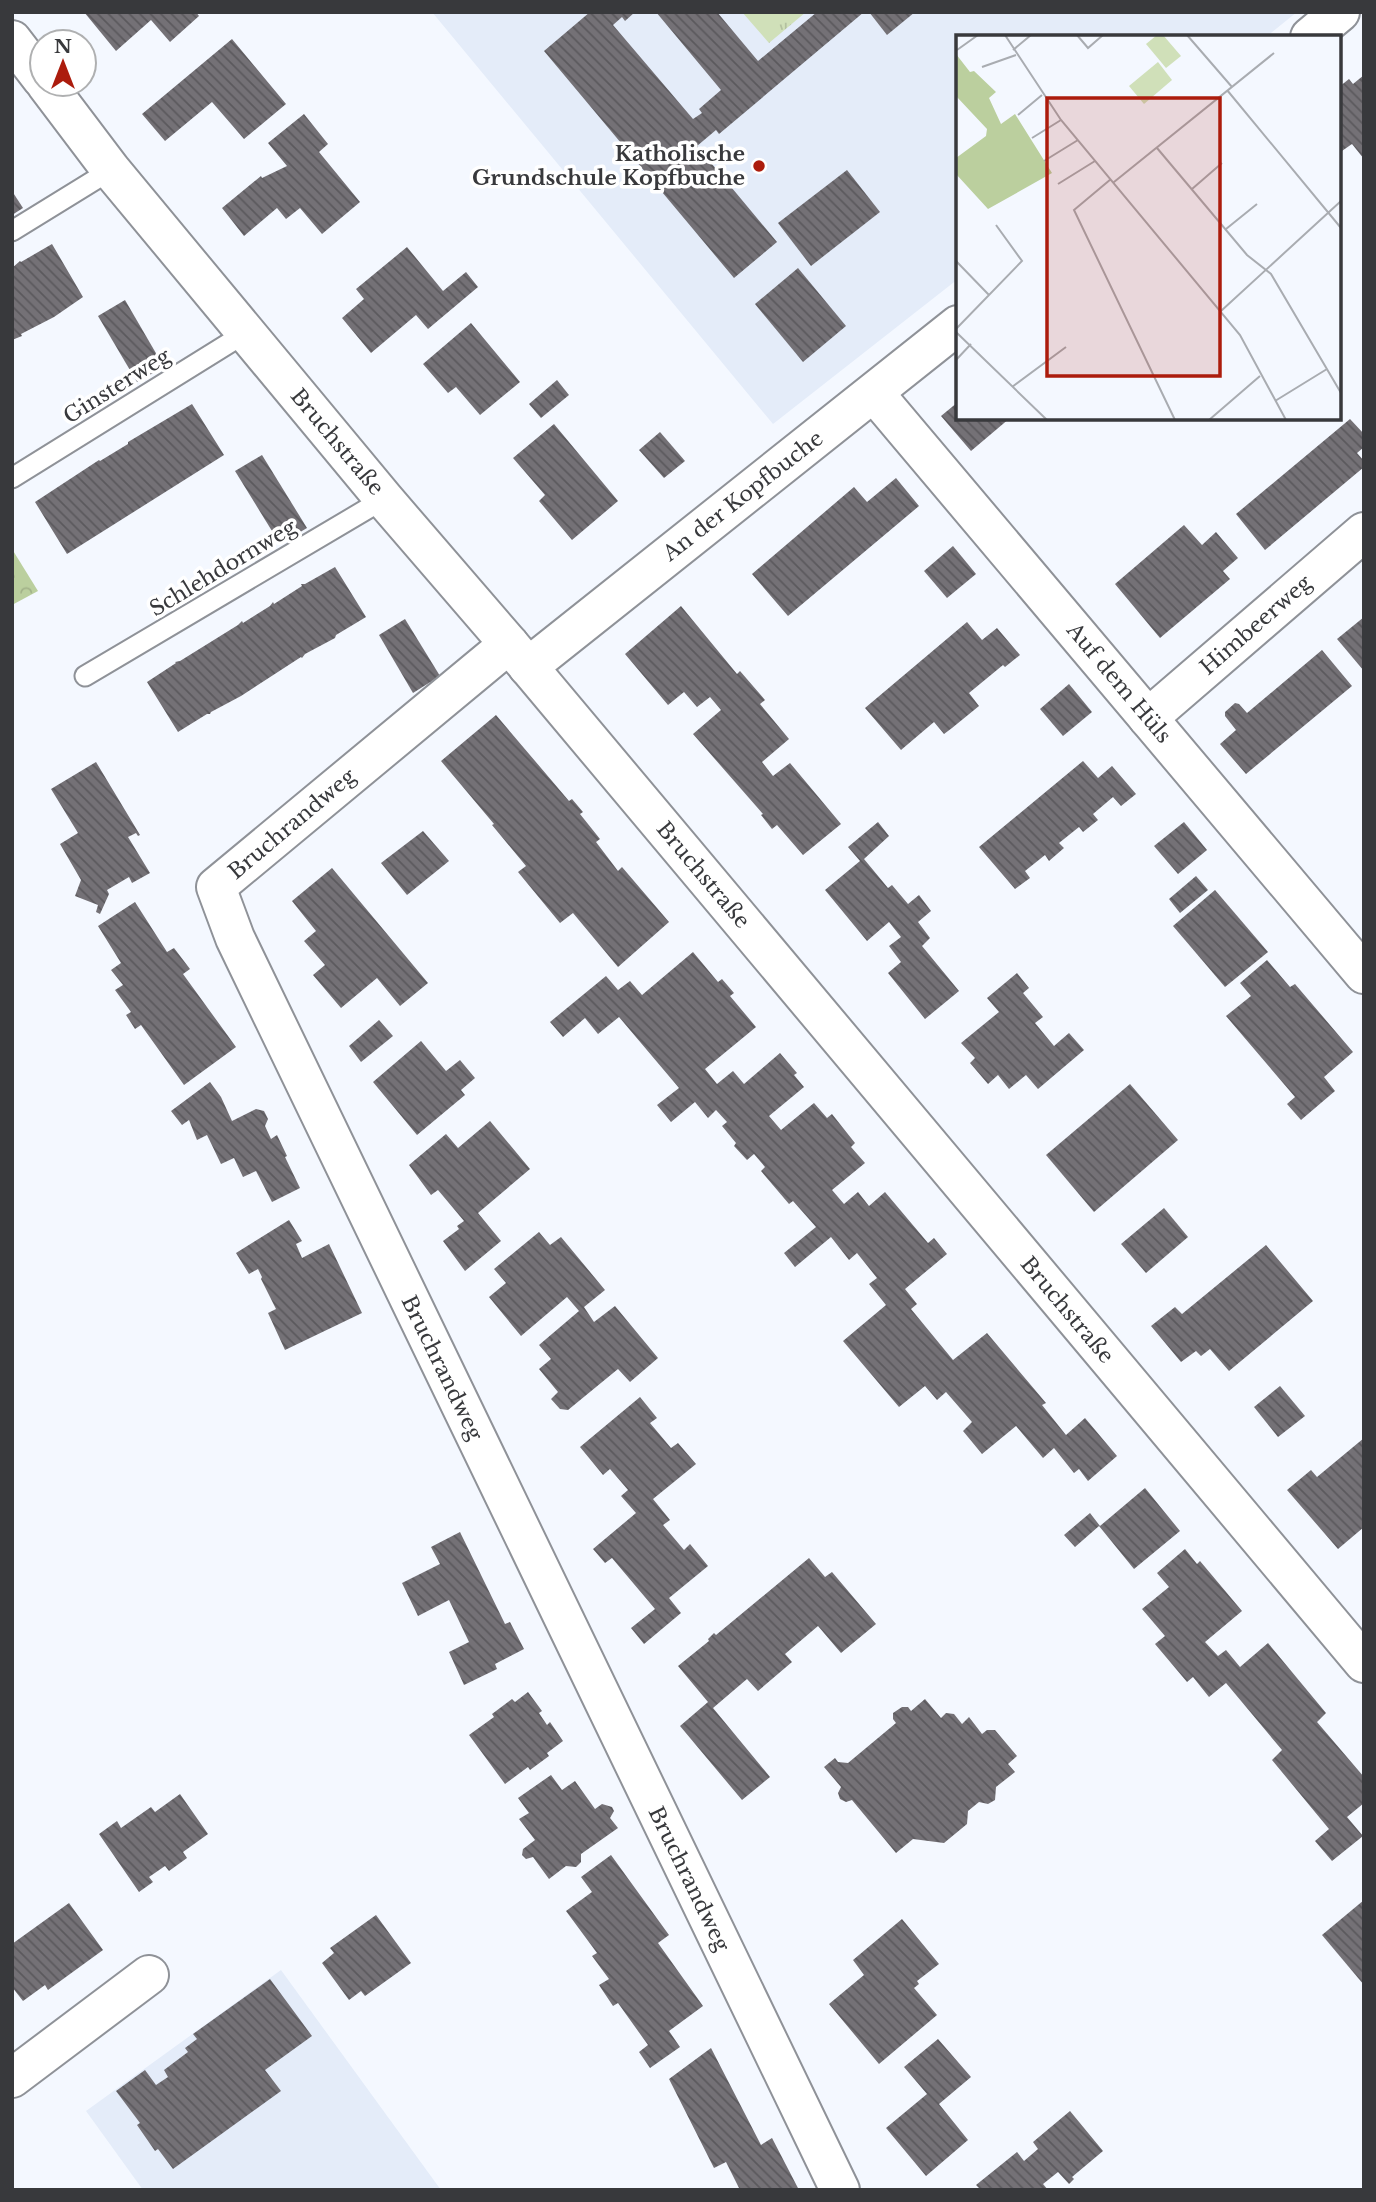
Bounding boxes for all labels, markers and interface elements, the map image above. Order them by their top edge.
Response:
north arrow [28,28,98,98]
text: N [54,35,72,58]
inset map [956,35,1341,420]
place label: Katholische Grundschule Kopfbuche [472,141,745,191]
marker: Katholische Grundschule Kopfbuche [751,158,767,174]
street label: Ginsterweg [59,343,176,429]
street label: Bruchstraße [285,383,389,501]
street label: An der Kopfbuche [657,425,828,567]
street label: Schlehdornweg [145,514,301,622]
street label: Himbeerweg [1195,569,1317,680]
street label: Auf dem Hüls [1061,617,1177,748]
street label: Bruchrandweg [223,763,361,885]
street label: Bruchstraße [651,816,755,934]
street label: Bruchstraße [1015,1251,1119,1369]
street label: Bruchrandweg [396,1291,489,1445]
street label: Bruchrandweg [643,1802,736,1956]

